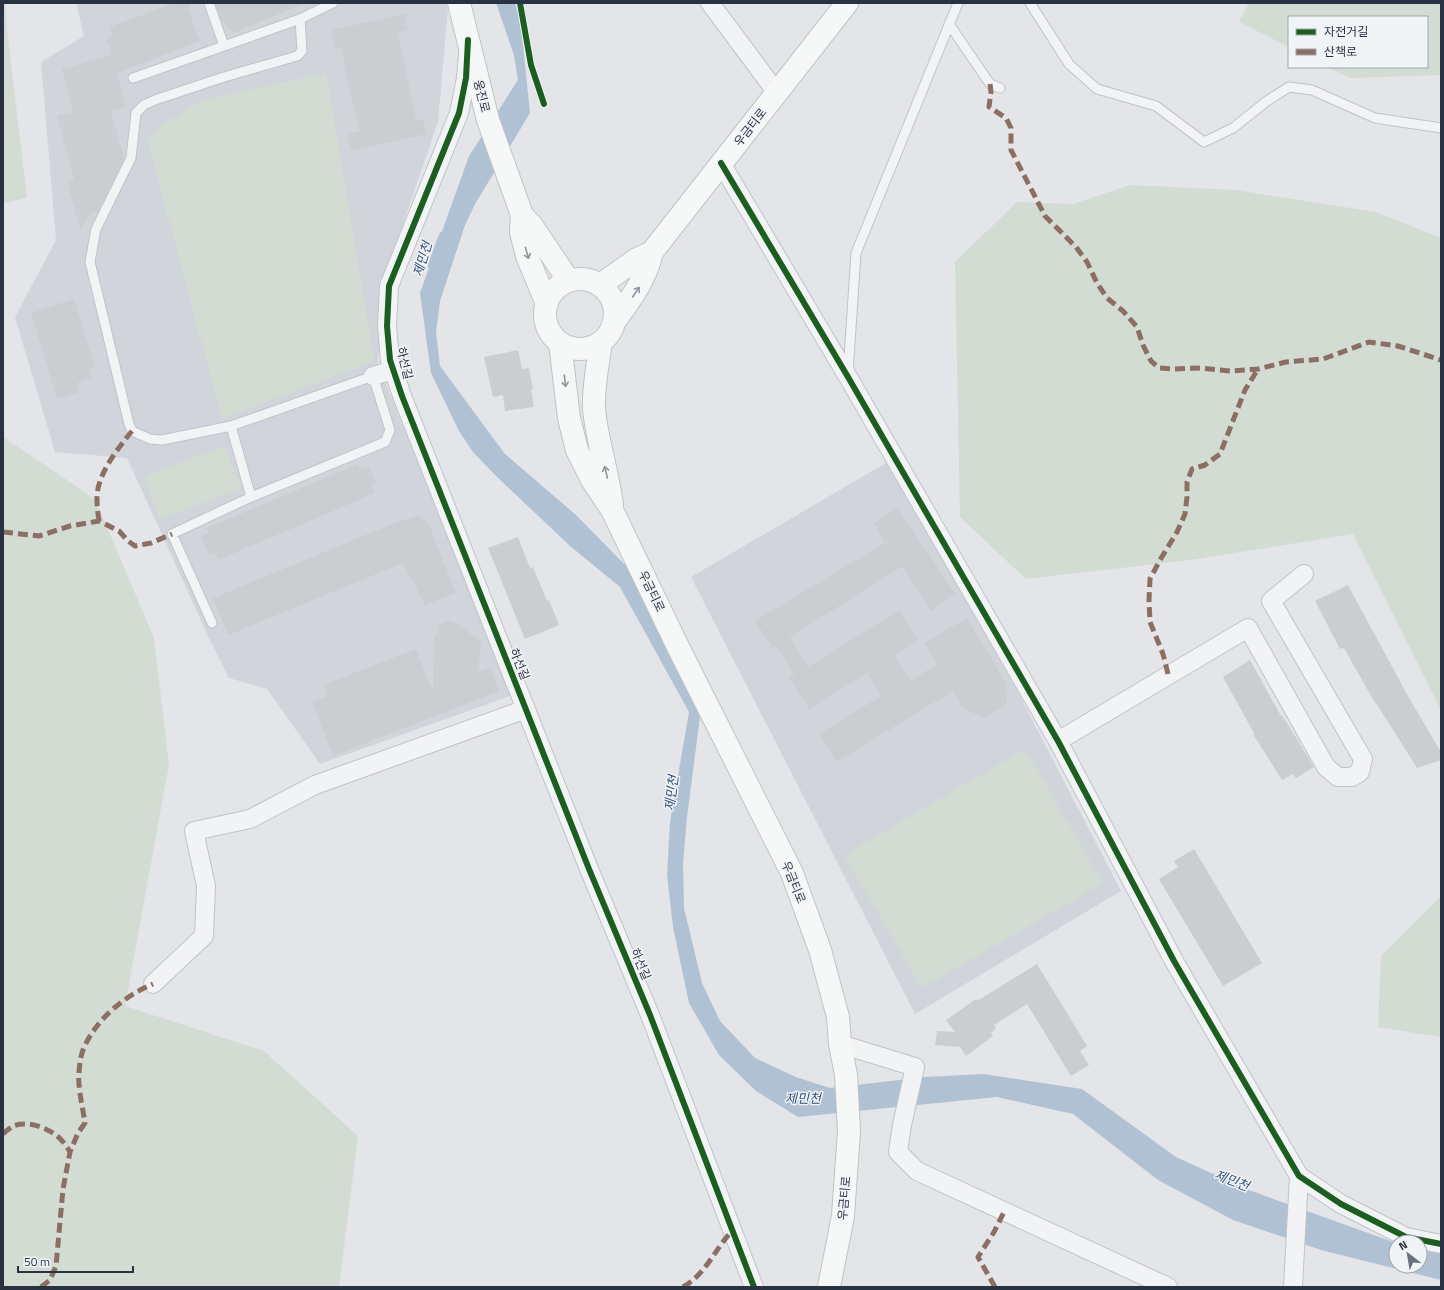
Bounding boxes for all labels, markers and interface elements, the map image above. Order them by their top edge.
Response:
legend [1288,16,1428,68]
text: 자전거길 [1324,22,1368,41]
text: 산책로 [1324,42,1357,61]
street label: 웅진로 [469,78,495,114]
street label: 우금티로 [729,104,771,150]
water label: 제민천 [407,238,437,279]
one-way arrow [524,246,531,259]
one-way arrow [632,287,640,298]
street label: 하선길 [392,345,418,381]
one-way arrow [561,374,569,387]
one-way arrow [602,465,610,478]
street label: 우금티로 [634,567,670,615]
street label: 하선길 [505,645,535,683]
water label: 제민천 [659,773,683,812]
street label: 우금티로 [777,858,811,906]
street label: 하선길 [626,945,656,983]
water label: 제민천 [785,1088,822,1108]
water label: 제민천 [1212,1164,1253,1196]
street label: 우금티로 [833,1175,855,1221]
north arrow [1388,1234,1428,1274]
text: N [1395,1237,1410,1254]
scale bar [18,1248,133,1274]
text: 50 m [24,1252,50,1271]

